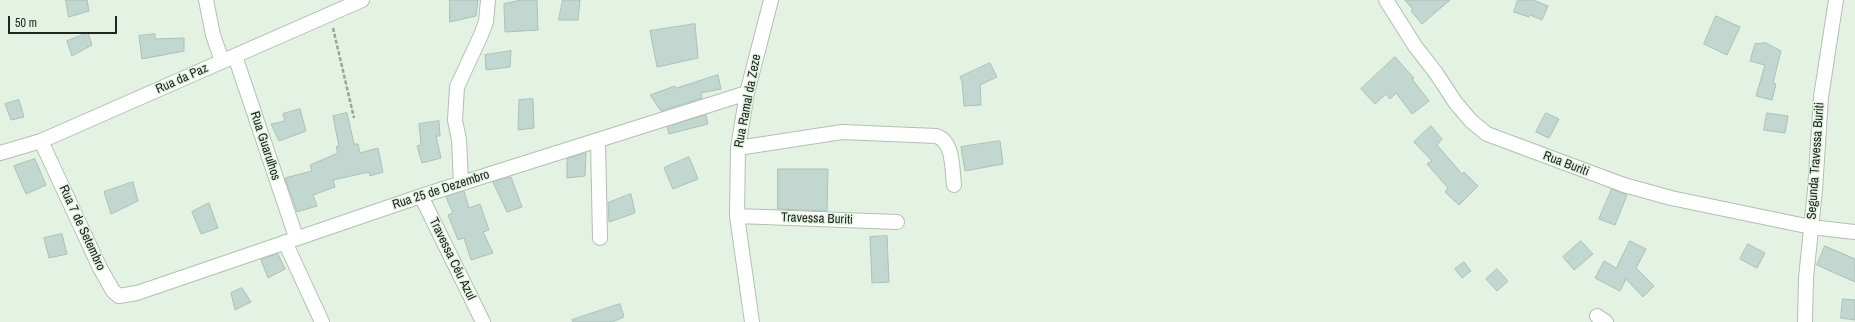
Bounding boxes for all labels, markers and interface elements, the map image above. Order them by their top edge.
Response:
scale bar [10,8,119,34]
text: 50 m [15,15,37,31]
street label: Rua Ramal da Zeze [731,53,765,149]
street label: Rua da Paz [153,61,211,97]
street label: Segunda Travessa Buriti [1804,102,1828,220]
street label: Rua Guarulhos [247,109,283,183]
street label: Rua Buriti [1541,148,1591,180]
street label: Rua 25 de Dezembro [390,167,492,213]
street label: Rua 7 de Setembro [55,183,109,273]
street label: Travessa Buriti [781,210,853,228]
street label: Travessa Céu Azul [425,215,479,303]

